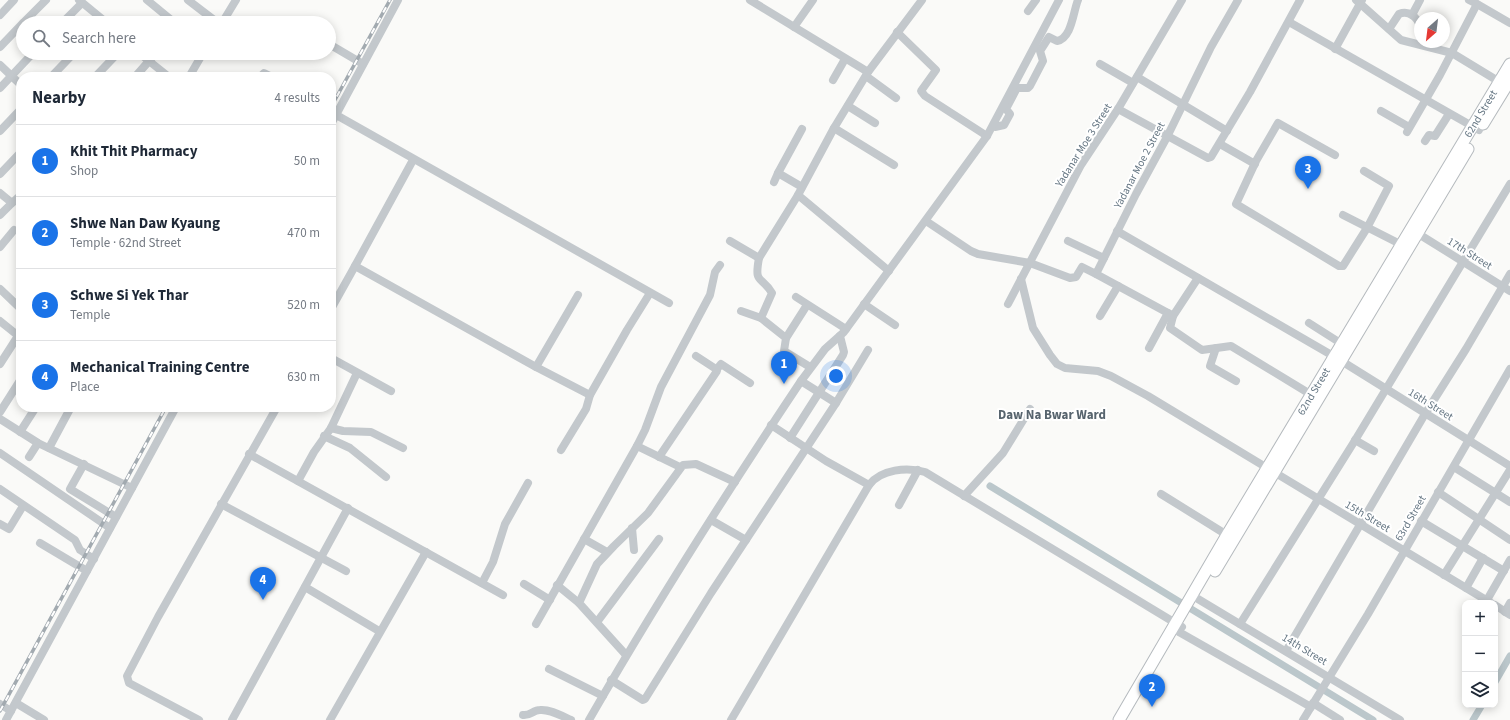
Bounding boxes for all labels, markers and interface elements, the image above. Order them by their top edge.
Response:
north arrow [1414,12,1450,48]
search box [16,16,336,60]
icon: search [30,27,52,49]
text: Search here [62,28,136,49]
text: Nearby [32,86,86,110]
street label: 62nd Street [1461,87,1501,140]
text: 4 results [275,89,320,107]
street label: Yadanar Moe 3 Street [1051,100,1115,191]
street label: Yadanar Moe 2 Street [1110,119,1169,212]
text: Khit Thit Pharmacy [70,141,197,162]
text: 1 [42,152,48,170]
text: 50 m [294,152,320,170]
pin: 3 [1295,156,1321,189]
text: Shop [70,162,98,180]
text: Shwe Nan Daw Kyaung [70,213,220,234]
text: 2 [42,224,48,242]
text: 470 m [287,224,320,242]
text: Temple · 62nd Street [70,234,181,252]
street label: 17th Street [1444,234,1495,273]
text: Schwe Si Yek Thar [70,285,189,306]
text: 3 [42,296,48,314]
text: 520 m [287,296,320,314]
text: Temple [70,306,110,324]
pin: 1 [771,351,797,384]
text: Mechanical Training Centre [70,357,250,378]
street label: 62nd Street [1294,365,1334,418]
your location [826,366,846,386]
text: 4 [42,368,48,386]
text: 630 m [287,368,320,386]
text: Place [70,378,99,396]
street label: 16th Street [1405,385,1456,424]
district label: Daw Na Bwar Ward [998,406,1106,424]
street label: 63rd Street [1391,492,1430,544]
street label: 15th Street [1342,497,1393,536]
pin: 4 [250,567,276,600]
map controls [1462,600,1498,708]
button: + [1462,600,1498,636]
street label: 14th Street [1279,630,1330,669]
button: − [1462,636,1498,672]
button: layers [1462,672,1498,708]
pin: 2 [1139,674,1165,707]

